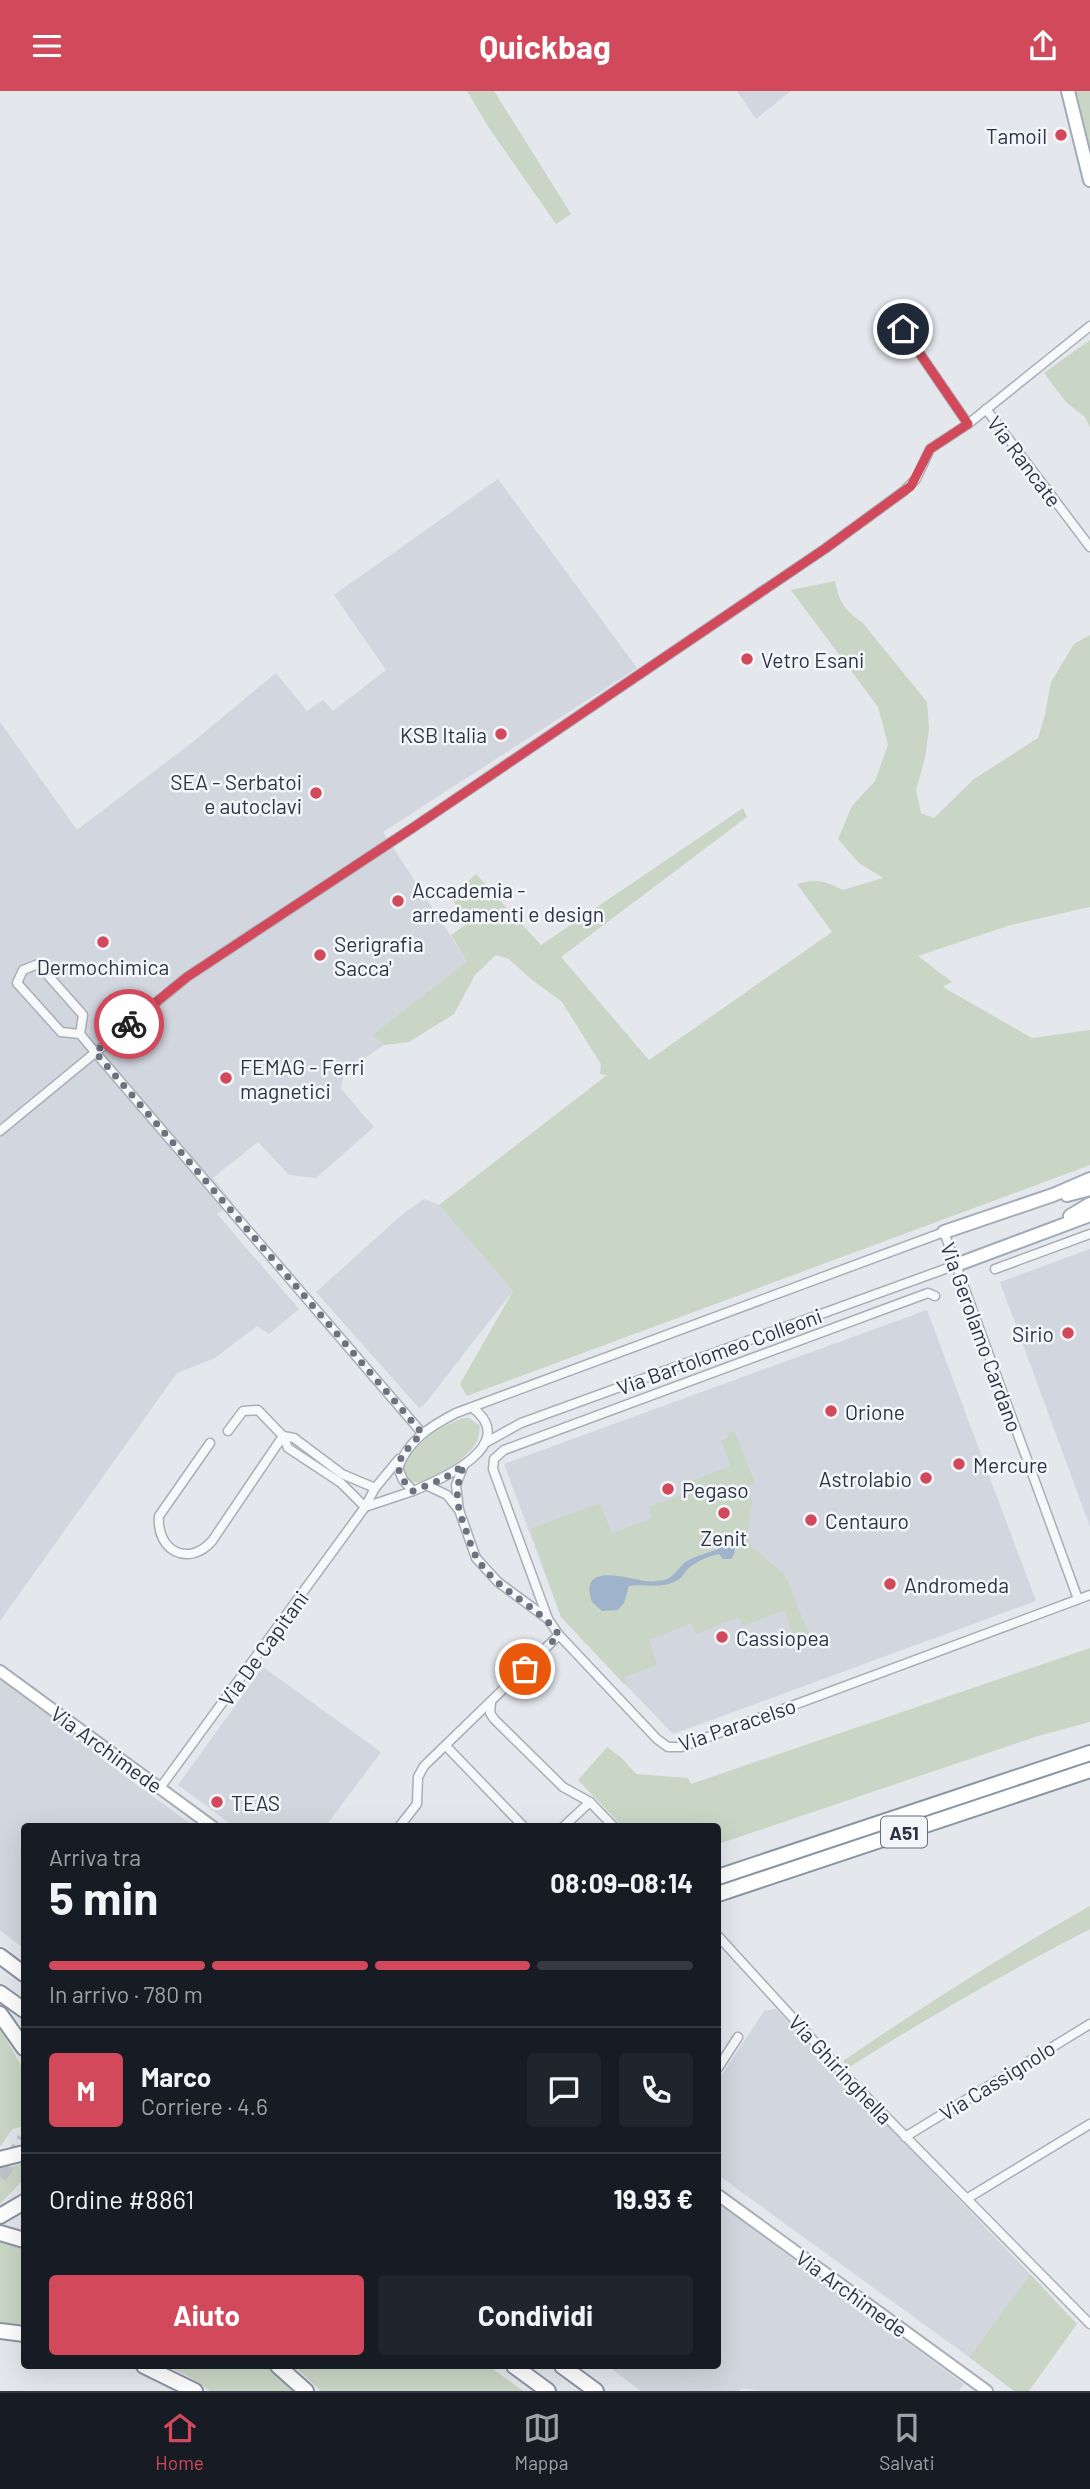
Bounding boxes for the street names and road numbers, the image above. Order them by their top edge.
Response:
street label: Via Rancate [983,411,1067,511]
street label: Via Gerolamo Cardano [936,1239,1028,1435]
street label: Via Bartolomeo Colleoni [613,1302,825,1400]
street label: Via De Capitani [213,1585,313,1711]
street label: Via Paracelso [675,1692,799,1756]
street label: Via Archimede [46,1700,168,1798]
road number: A51 [881,1817,927,1847]
street label: Via Ghiringhella [784,2009,898,2129]
street label: Via Cassignolo [935,2035,1059,2125]
street label: Via Archimede [791,2244,913,2342]

